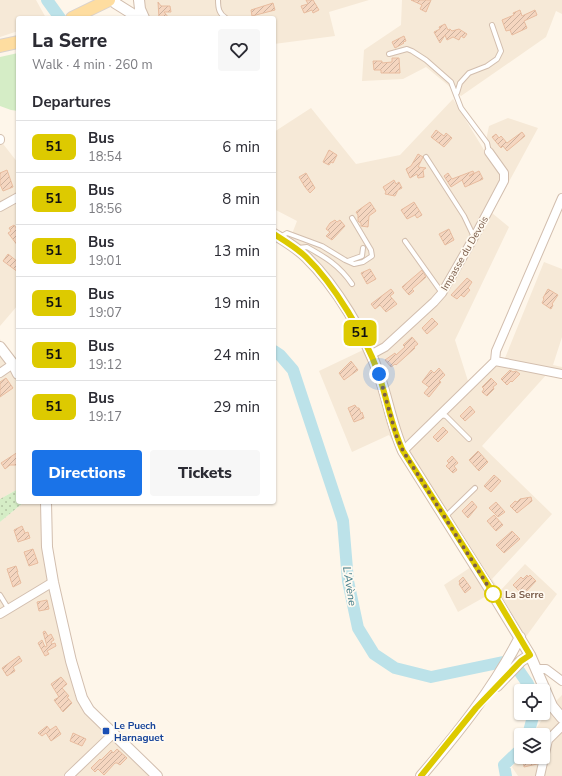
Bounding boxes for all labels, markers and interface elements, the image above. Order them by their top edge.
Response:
text: La Serre [32,28,107,54]
button: heart [218,29,260,71]
text: Walk · 4 min · 260 m [32,56,153,74]
text: Departures [32,92,111,112]
text: Bus [88,128,114,148]
text: 51 [46,137,62,156]
text: 6 min [222,137,260,157]
text: 18:54 [88,148,122,166]
text: Bus [88,180,114,200]
text: 51 [46,189,62,208]
text: 8 min [222,189,260,209]
text: 18:56 [88,200,122,218]
street label: Impasse du Devois [438,213,492,293]
text: Bus [88,232,114,252]
text: 51 [46,241,62,260]
text: 13 min [213,241,260,261]
text: 19:01 [88,252,122,270]
text: Bus [88,284,114,304]
text: 51 [46,293,62,312]
text: 19 min [213,293,260,313]
text: 19:07 [88,304,122,322]
line badge: 51 [342,320,378,346]
text: 51 [352,323,368,342]
text: Bus [88,336,114,356]
text: 51 [46,345,62,364]
text: 24 min [213,345,260,365]
text: 19:12 [88,356,122,374]
your location [369,364,389,384]
text: Bus [88,388,114,408]
text: 51 [46,397,62,416]
text: 29 min [213,397,260,417]
text: 19:17 [88,408,122,426]
button: Directions [32,450,142,496]
button: Tickets [150,450,260,496]
water label: L'Avène [339,565,360,607]
marker: La Serre [484,585,502,603]
place label: La Serre [505,588,544,602]
map controls [514,684,550,764]
button: locate [514,684,550,720]
place label: Le Puech Harnaguet [114,719,164,745]
marker: Le Puech Harnaguet [101,726,111,736]
button: layers [514,728,550,764]

